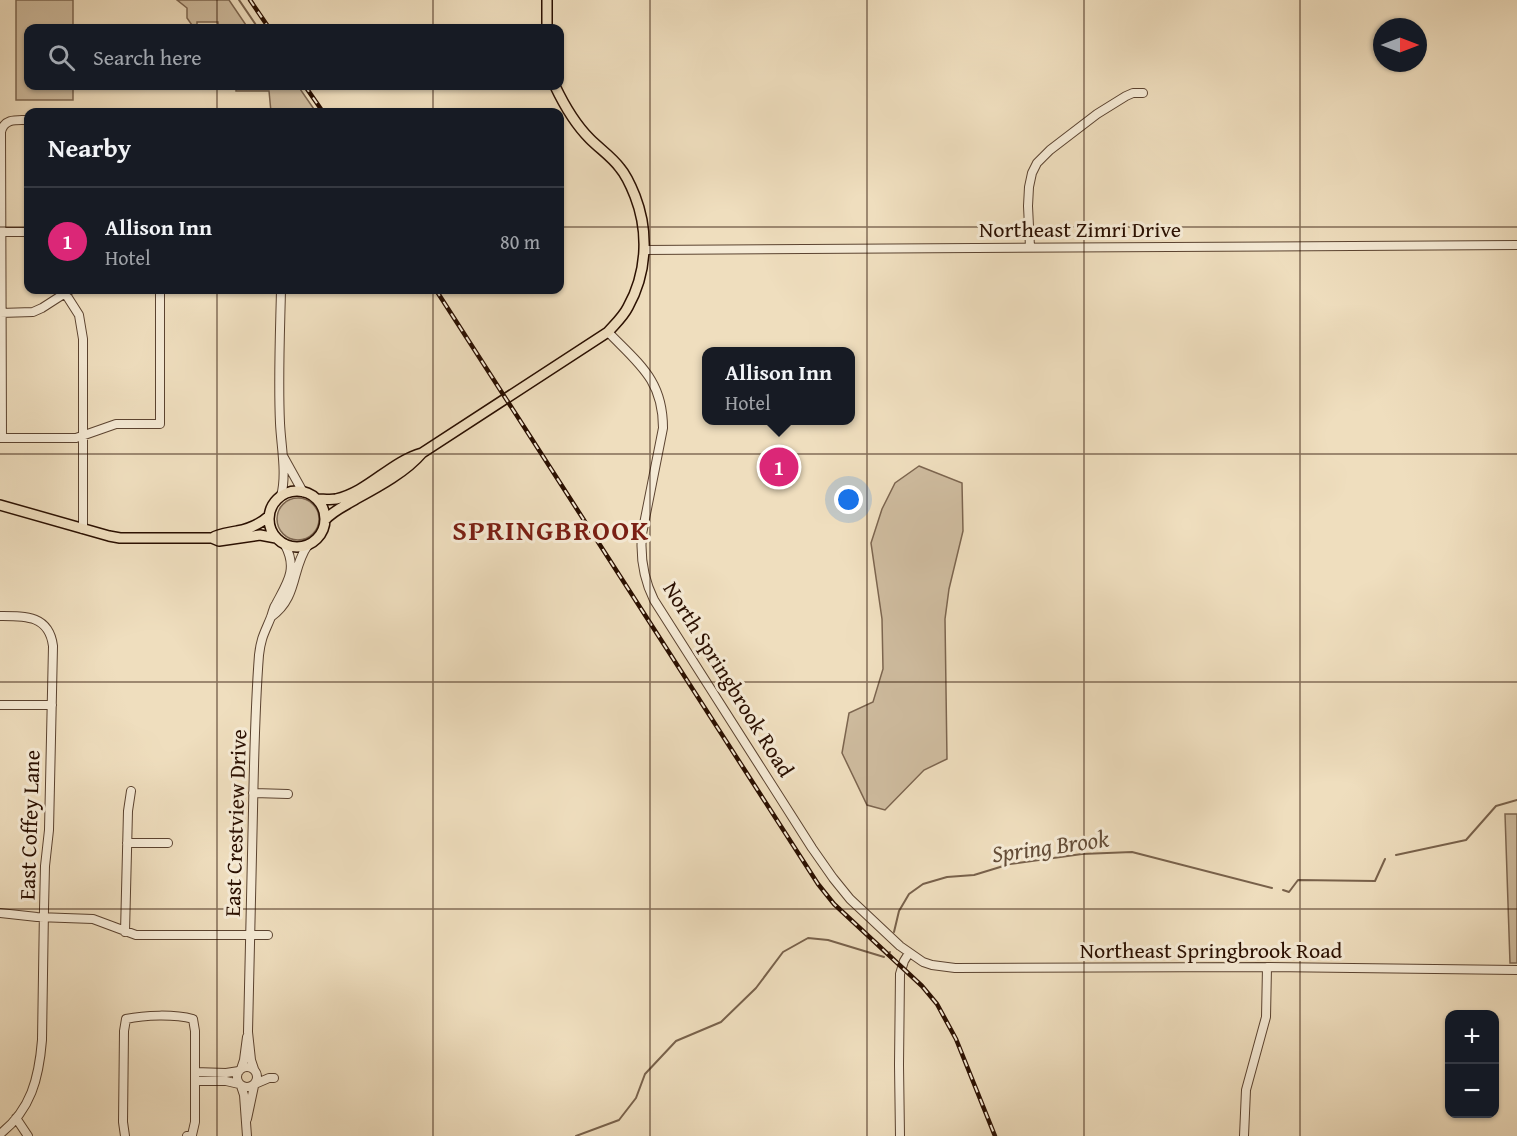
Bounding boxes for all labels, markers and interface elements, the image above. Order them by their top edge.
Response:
north arrow [1373,18,1427,72]
search box [24,24,564,90]
icon: search [45,41,78,74]
text: Search here [93,41,202,73]
text: Nearby [48,128,131,167]
text: Allison Inn [105,211,212,243]
street label: Northeast Zimri Drive [979,213,1181,245]
text: 1 [62,227,73,256]
text: 80 m [500,227,540,256]
text: Hotel [105,243,151,272]
popup [702,347,855,425]
text: Allison Inn [725,356,832,388]
text: Hotel [725,388,771,417]
pin: 1 [760,444,798,490]
your location [834,485,863,514]
district label: SPRINGBROOK [452,509,650,550]
street label: North Springbrook Road [656,575,802,783]
street label: East Crestview Drive [216,729,254,917]
street label: East Coffey Lane [10,749,48,901]
water label: Spring Brook [989,820,1111,872]
street label: Northeast Springbrook Road [1080,934,1343,966]
map controls [1445,1010,1499,1118]
button: + [1445,1010,1499,1064]
button: − [1445,1064,1499,1118]

